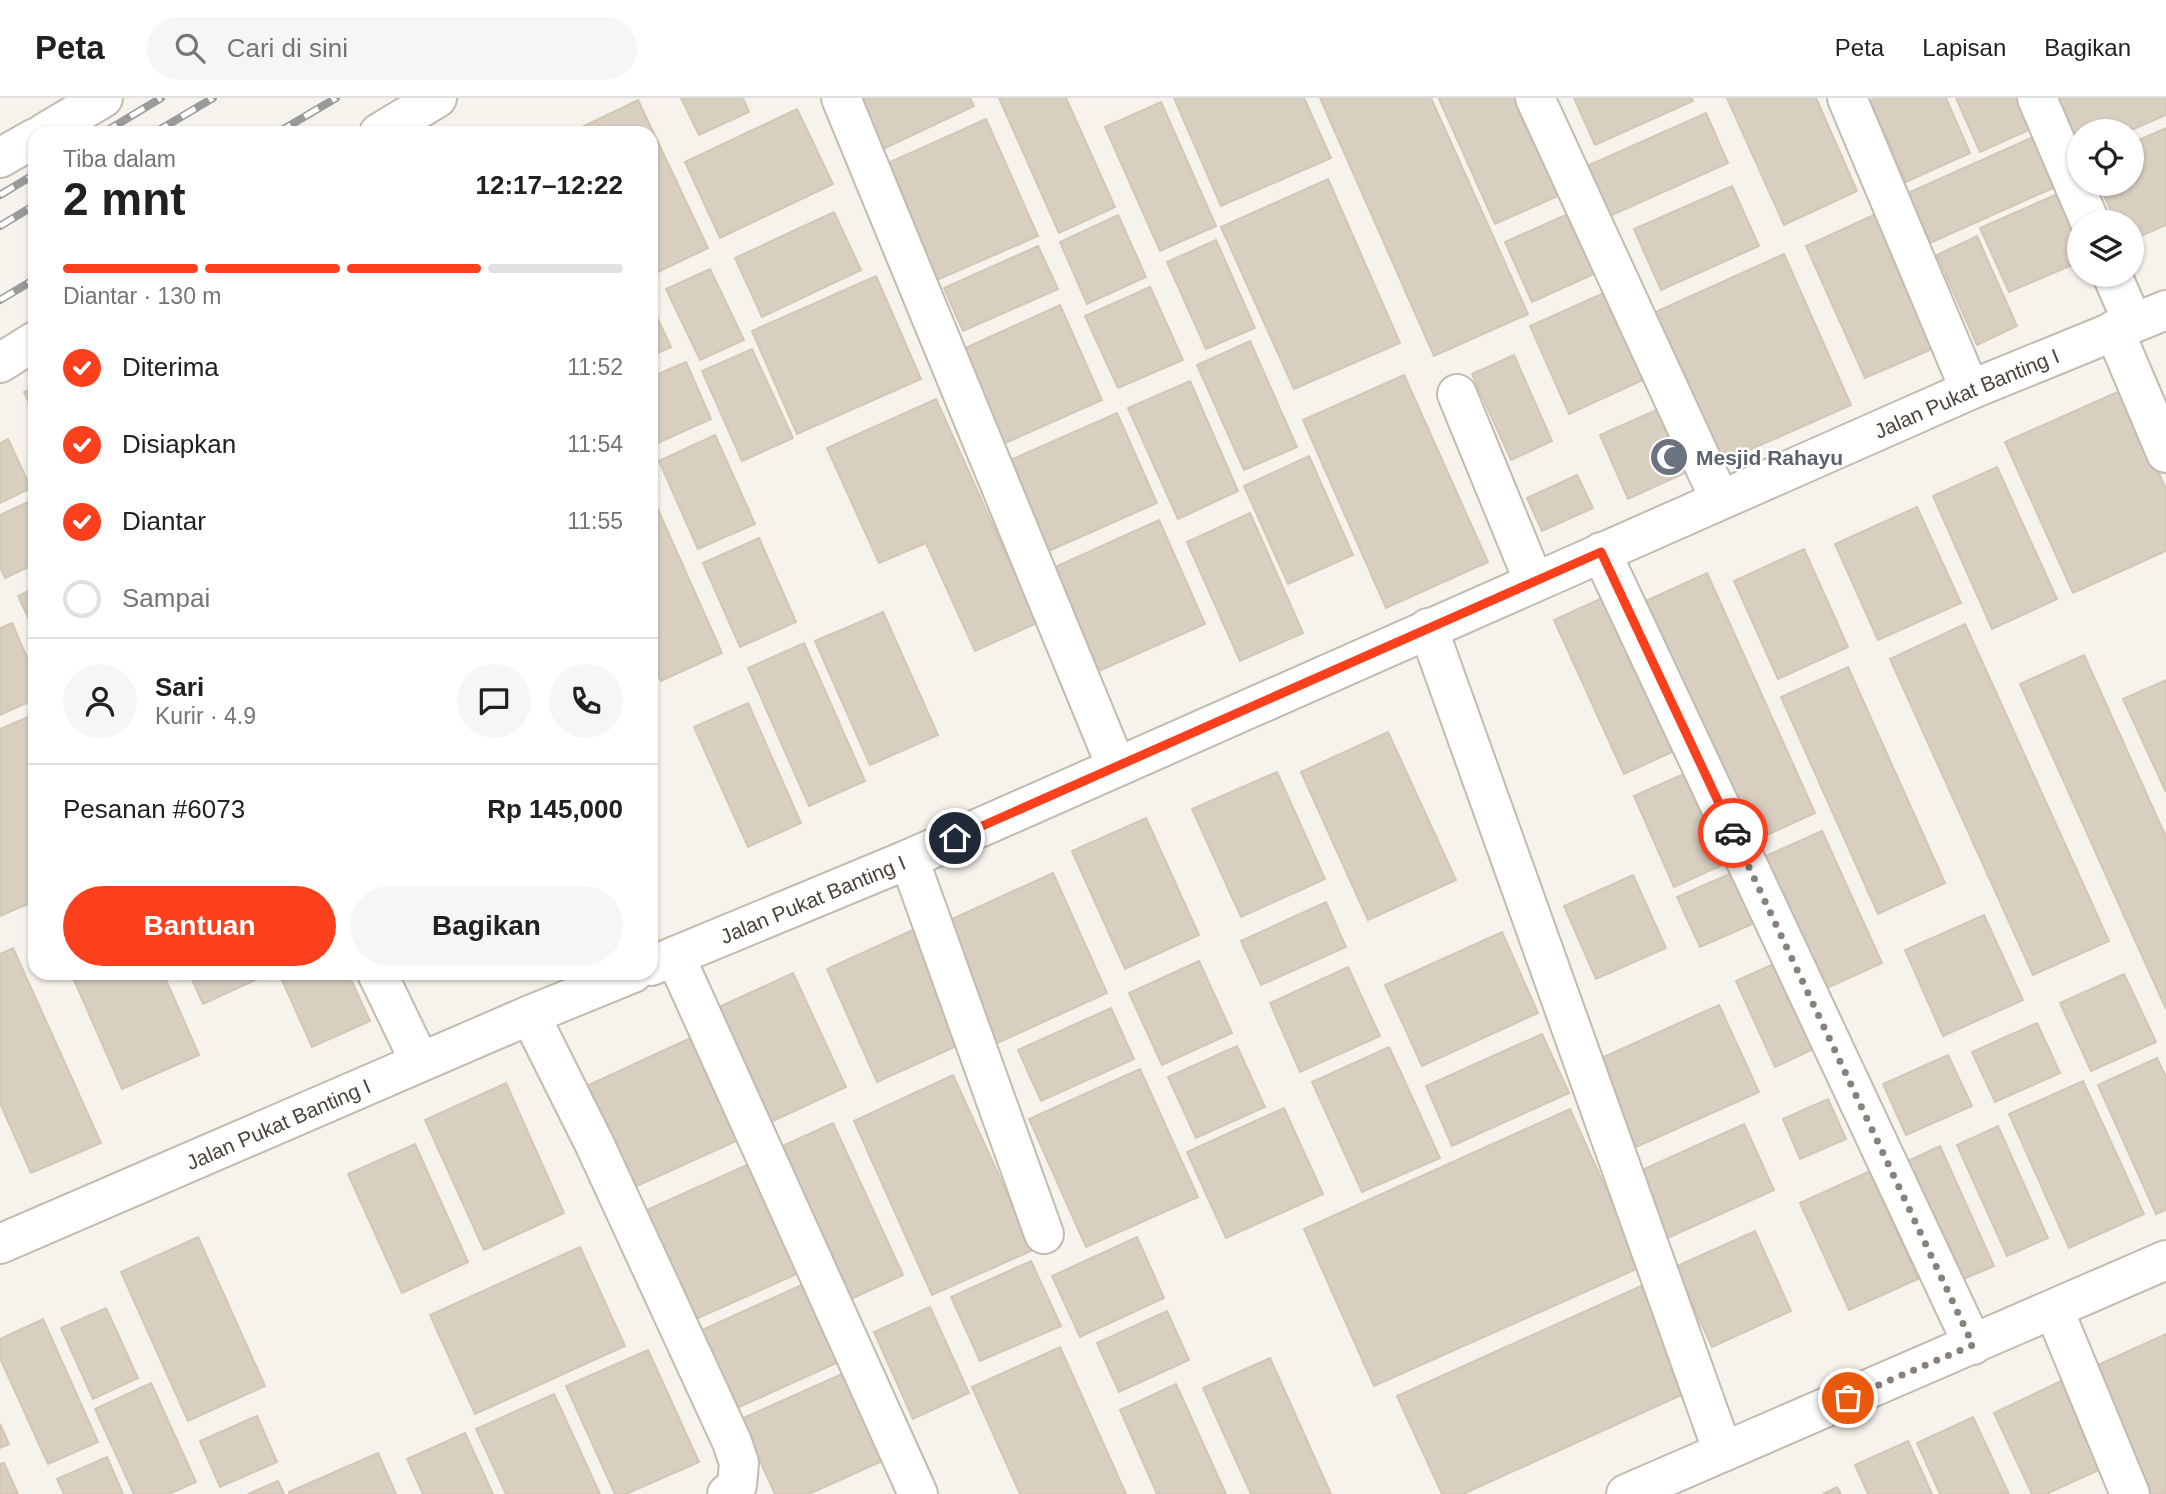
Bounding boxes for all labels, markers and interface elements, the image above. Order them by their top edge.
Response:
search box [147,17,637,80]
text: Peta [35,29,105,66]
icon: search [171,29,209,67]
text: Cari di sini [227,33,348,63]
text: Peta [1835,34,1884,61]
text: Lapisan [1922,34,2006,61]
text: Bagikan [2044,34,2131,61]
map controls [2067,119,2144,287]
button: locate [2067,119,2144,196]
text: Tiba dalam [63,146,176,172]
text: 12:17–12:22 [476,170,623,200]
text: 2 mnt [63,173,186,225]
button: layers [2067,210,2144,287]
text: Diantar · 130 m [63,283,222,309]
street label: Jalan Pukat Banting I [1871,343,2062,442]
icon: check [63,349,101,387]
text: Diterima [122,352,219,382]
text: 11:52 [567,354,623,380]
icon: check [63,426,101,464]
text: Disiapkan [122,429,236,459]
text: 11:54 [567,431,623,457]
mosque icon: Mesjid Rahayu [1648,436,1690,478]
place label: Mesjid Rahayu [1696,446,1843,469]
icon: check [63,503,101,541]
text: Diantar [122,506,206,536]
text: 11:55 [567,508,623,534]
text: Sampai [122,583,210,613]
button: person [63,664,137,738]
button: chat [457,664,531,738]
button: phone [549,664,623,738]
text: Sari [155,672,204,702]
text: Kurir · 4.9 [155,703,256,729]
text: Pesanan #6073 [63,794,245,824]
text: Rp 145,000 [487,794,623,824]
courier [1698,798,1768,868]
pin [925,808,985,868]
icon: car [1714,814,1752,852]
icon: home [936,819,974,857]
street label: Jalan Pukat Banting I [717,850,909,948]
button: Bantuan [63,886,336,966]
button: Bagikan [350,886,623,966]
street label: Jalan Pukat Banting I [182,1074,374,1174]
pin [1818,1368,1878,1428]
icon: bag [1829,1379,1867,1417]

